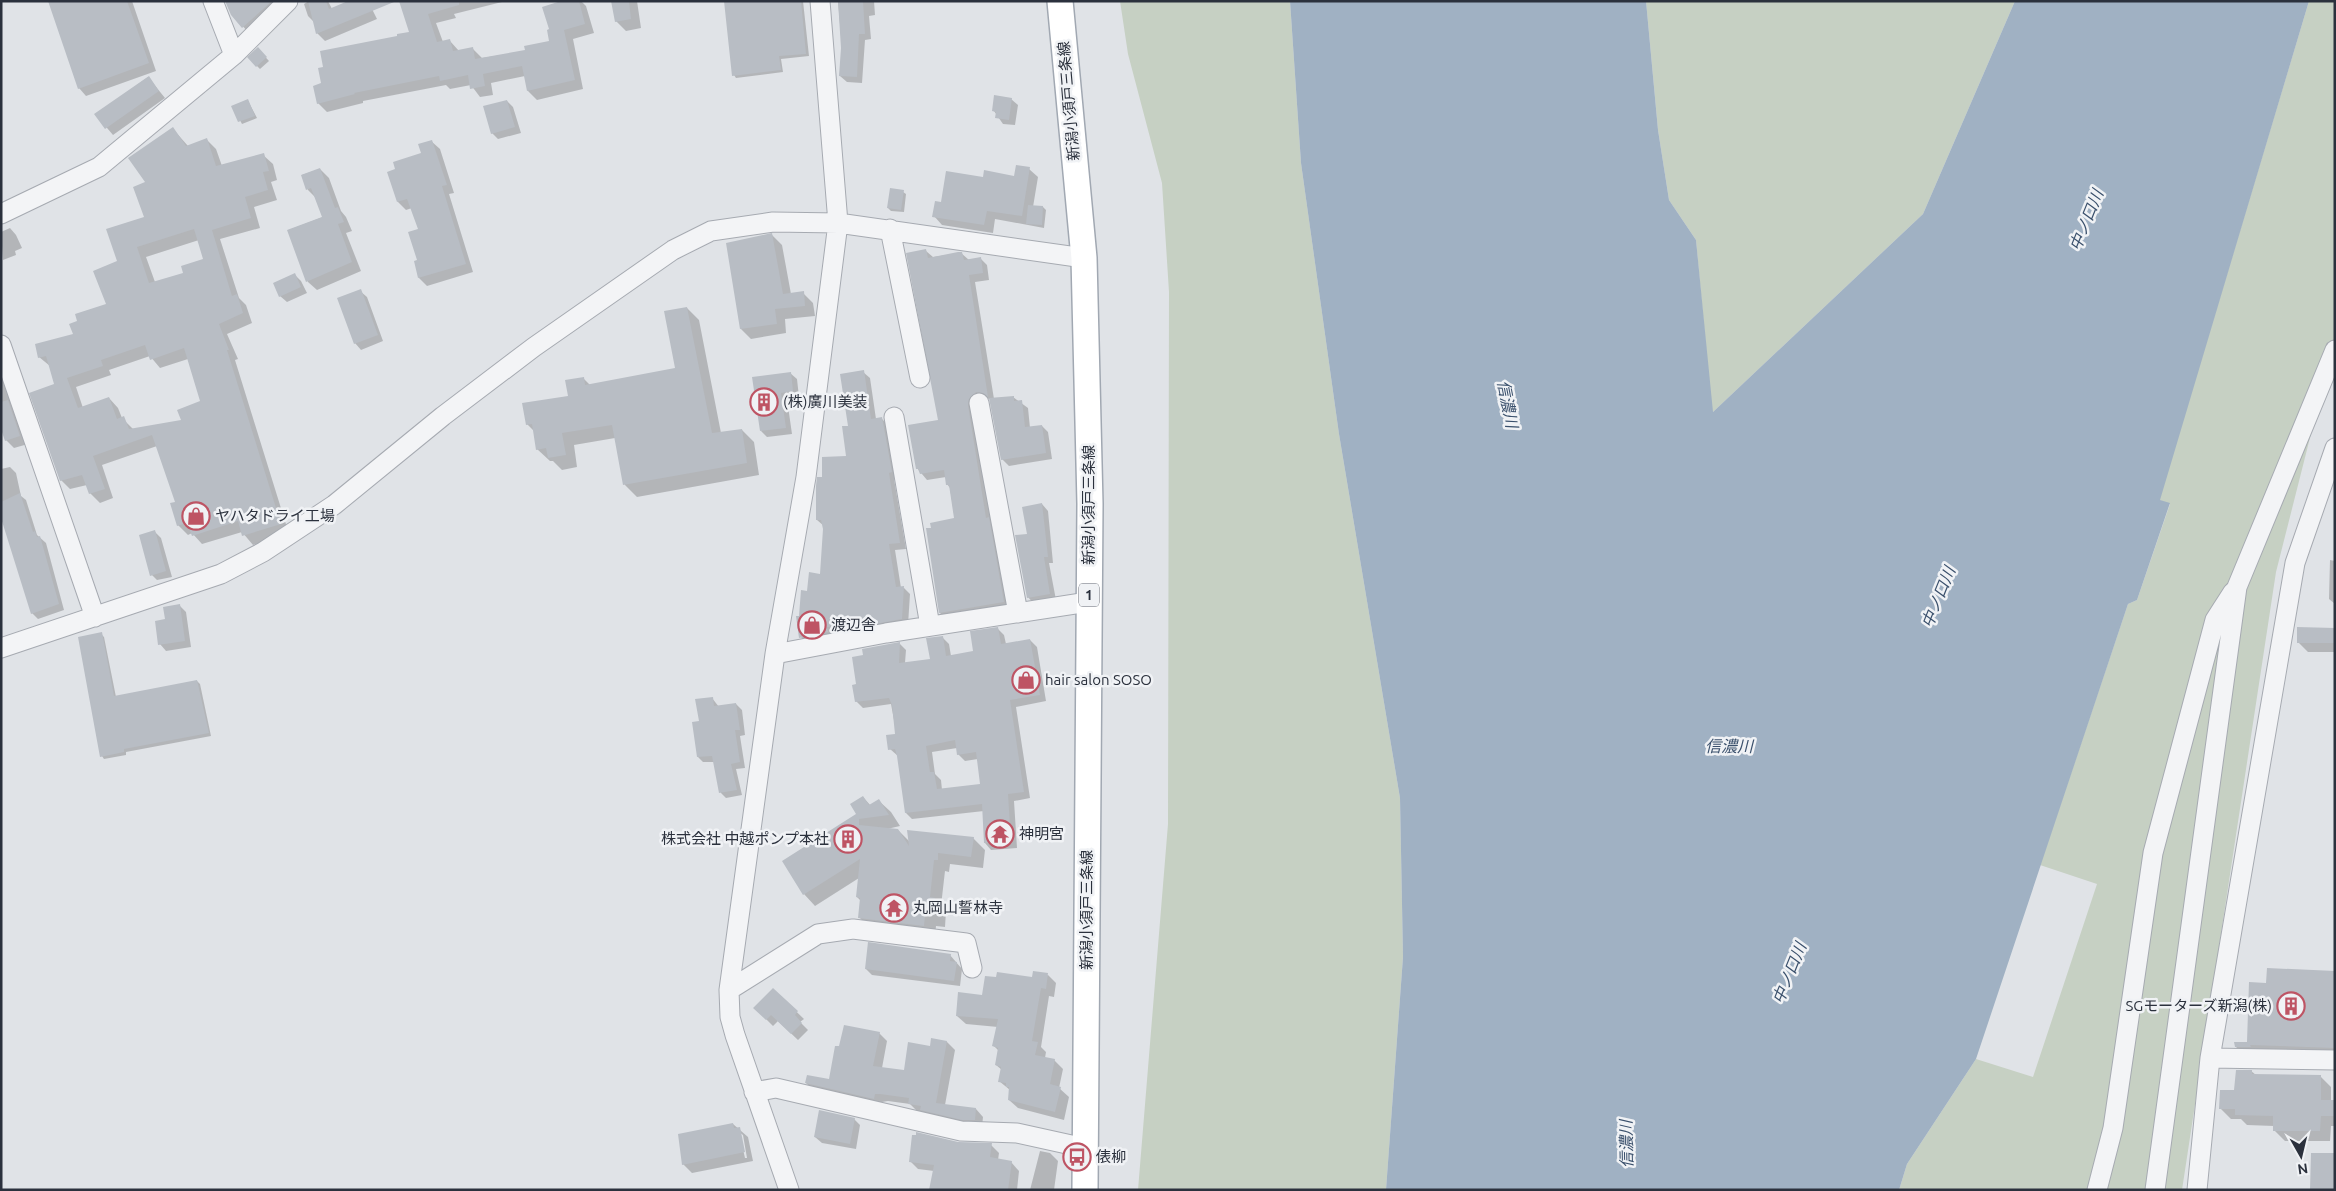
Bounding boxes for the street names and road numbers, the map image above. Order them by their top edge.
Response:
street label: 新潟小須戸三条線 [1055,41,1082,162]
street label: 新潟小須戸三条線 [1080,445,1097,565]
road number: 1 [1079,584,1099,606]
street label: 新潟小須戸三条線 [1078,850,1095,970]

